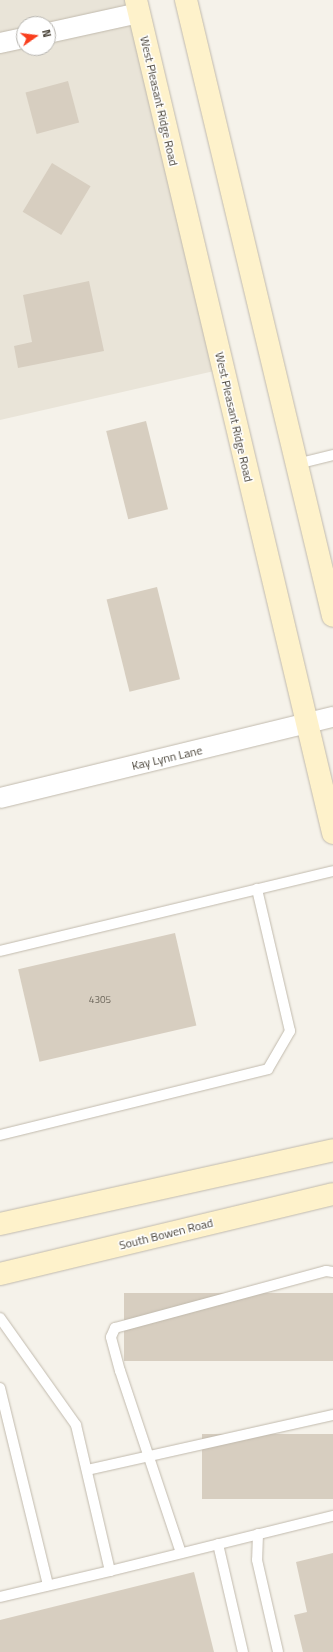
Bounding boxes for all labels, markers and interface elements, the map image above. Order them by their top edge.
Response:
north arrow [16,16,56,56]
text: N [38,28,55,39]
street label: West Pleasant Ridge Road [137,35,181,167]
street label: West Pleasant Ridge Road [212,351,256,483]
street label: Kay Lynn Lane [130,743,204,773]
house number: 4305 [89,994,111,1006]
street label: South Bowen Road [117,1215,215,1253]

